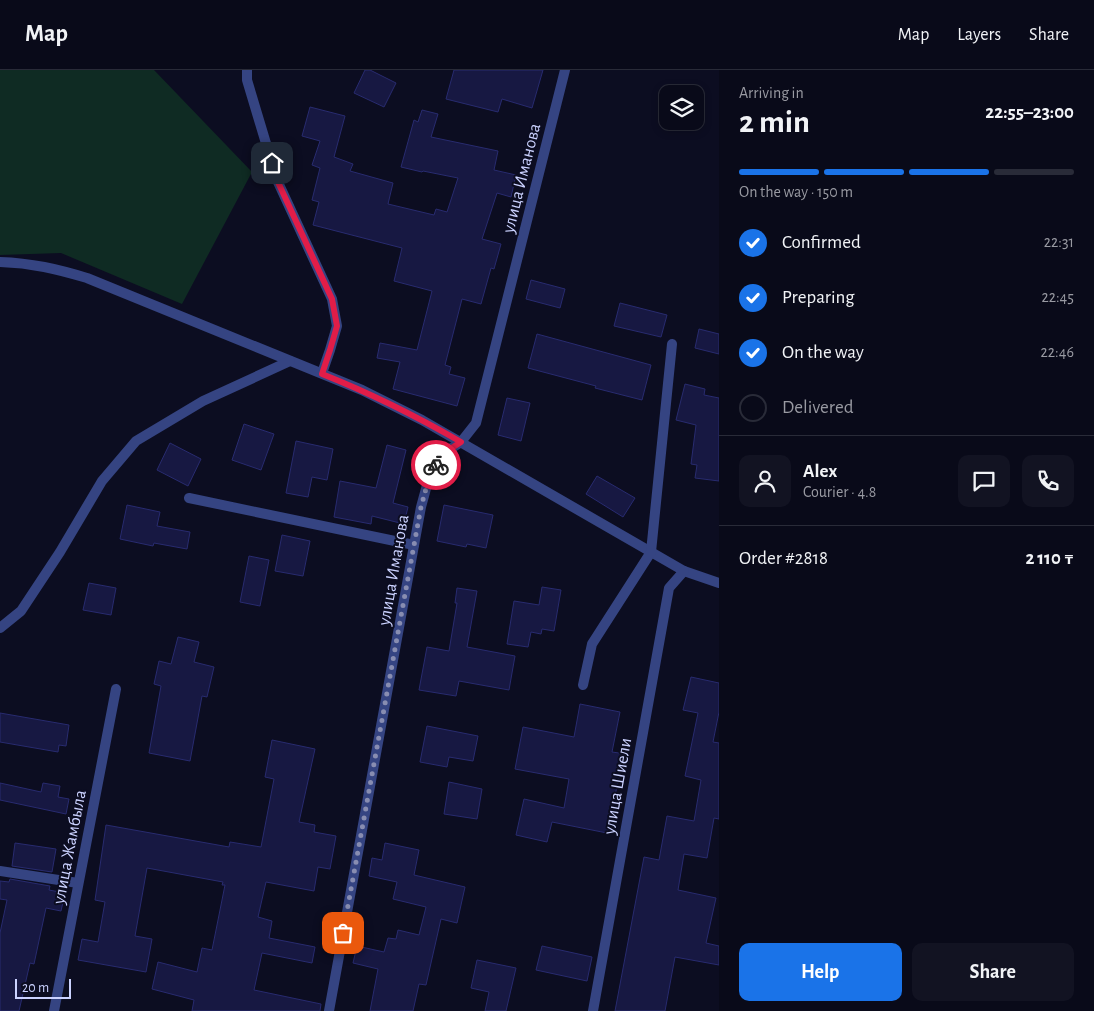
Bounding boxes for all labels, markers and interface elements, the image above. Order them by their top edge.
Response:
text: Map [25,22,68,46]
text: Map [898,26,929,44]
text: Layers [957,26,1001,44]
text: Share [1029,26,1069,44]
map controls [659,85,704,130]
button: layers [659,85,704,130]
text: Arriving in [739,85,804,101]
text: 22:55–23:00 [985,103,1074,122]
text: 2 min [739,106,810,138]
street label: улица Иманова [499,122,544,236]
pin [251,142,293,184]
icon: home [258,149,286,177]
text: On the way · 150 m [739,184,853,200]
icon: check [739,229,767,257]
text: Confirmed [782,233,861,252]
text: 22:31 [1044,234,1074,250]
icon: check [739,284,767,312]
text: Preparing [782,288,855,307]
text: 22:45 [1041,289,1074,305]
icon: check [739,339,767,367]
text: On the way [782,343,864,362]
text: 22:46 [1041,344,1074,360]
text: Delivered [782,398,854,417]
courier [411,440,461,490]
icon: bike [422,451,450,479]
button: person [739,455,791,507]
button: chat [958,455,1010,507]
button: phone [1022,455,1074,507]
text: Alex [803,462,837,481]
text: Courier · 4.8 [803,484,876,500]
street label: улица Иманова [375,513,413,628]
text: Order #2818 [739,549,828,568]
text: 2 110 ₸ [1025,549,1074,568]
street label: улица Шиели [600,736,635,837]
street label: улица Жамбыла [49,788,90,907]
pin [322,912,364,954]
icon: bag [329,919,357,947]
button: Help [739,943,902,1001]
button: Share [912,943,1074,1001]
scale bar [15,976,71,999]
text: 20 m [22,981,49,995]

